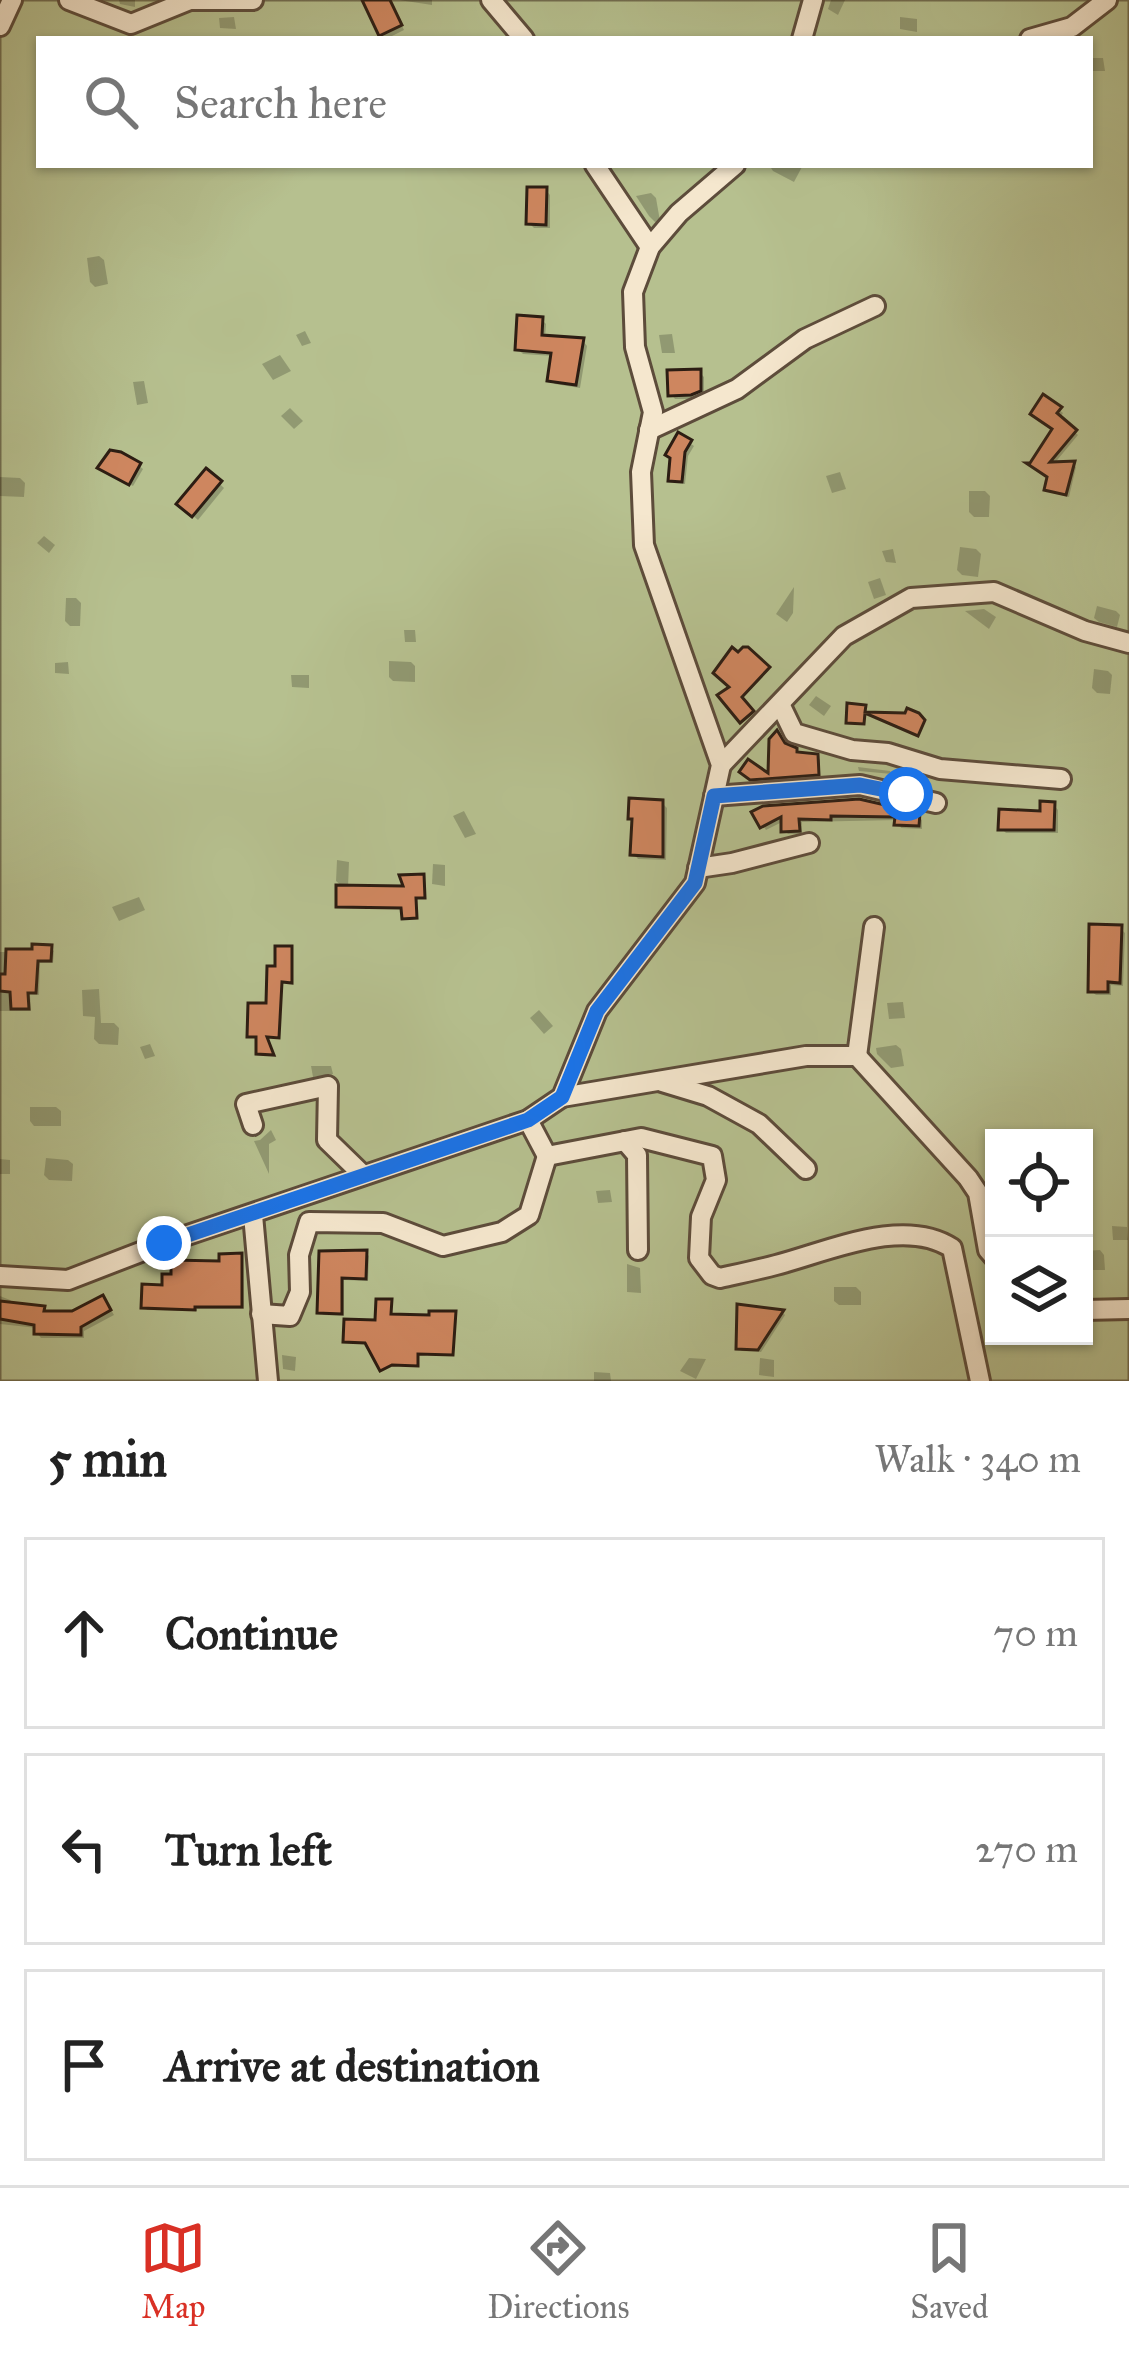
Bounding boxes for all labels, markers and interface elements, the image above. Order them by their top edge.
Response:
search box [36,36,1093,168]
icon: search [78,69,144,135]
text: Search here [174,75,387,130]
route start [879,767,933,821]
map controls [985,1129,1093,1345]
button: locate [985,1129,1093,1237]
route end [137,1216,191,1270]
button: layers [985,1237,1093,1345]
text: 5 min [48,1428,167,1490]
text: Walk · 340 m [874,1435,1081,1483]
icon: ahead [51,1600,117,1666]
text: Continue [165,1606,338,1661]
text: 70 m [993,1609,1078,1657]
icon: left [51,1816,117,1882]
text: Turn left [165,1822,332,1877]
text: 270 m [975,1825,1078,1873]
icon: arrive [51,2032,117,2098]
text: Arrive at destination [165,2038,540,2093]
tab: Map [140,2215,206,2327]
tab: Directions [487,2215,629,2327]
tab: Saved [910,2215,989,2327]

